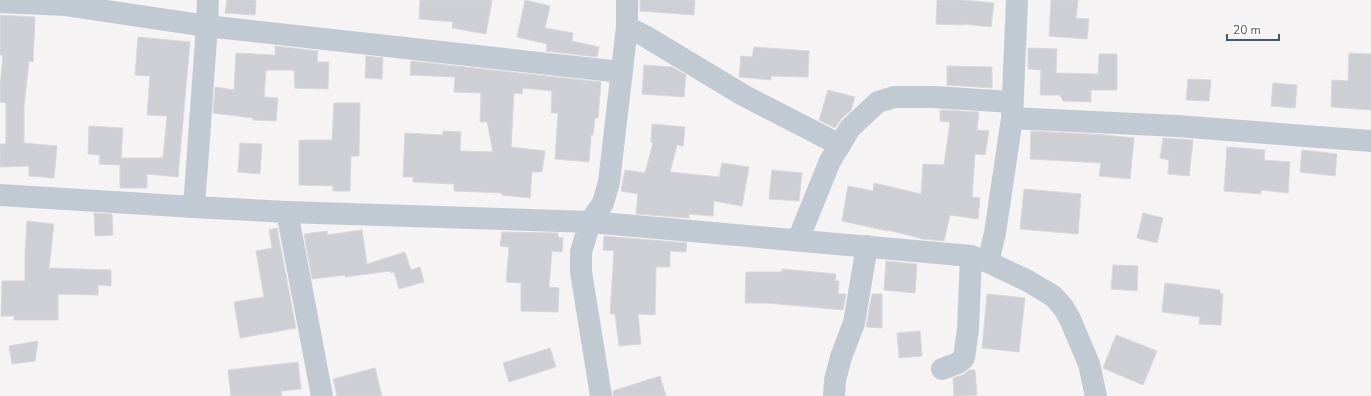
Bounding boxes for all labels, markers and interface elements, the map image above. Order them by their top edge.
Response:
scale bar [1227,16,1279,42]
text: 20 m [1233,22,1261,38]

